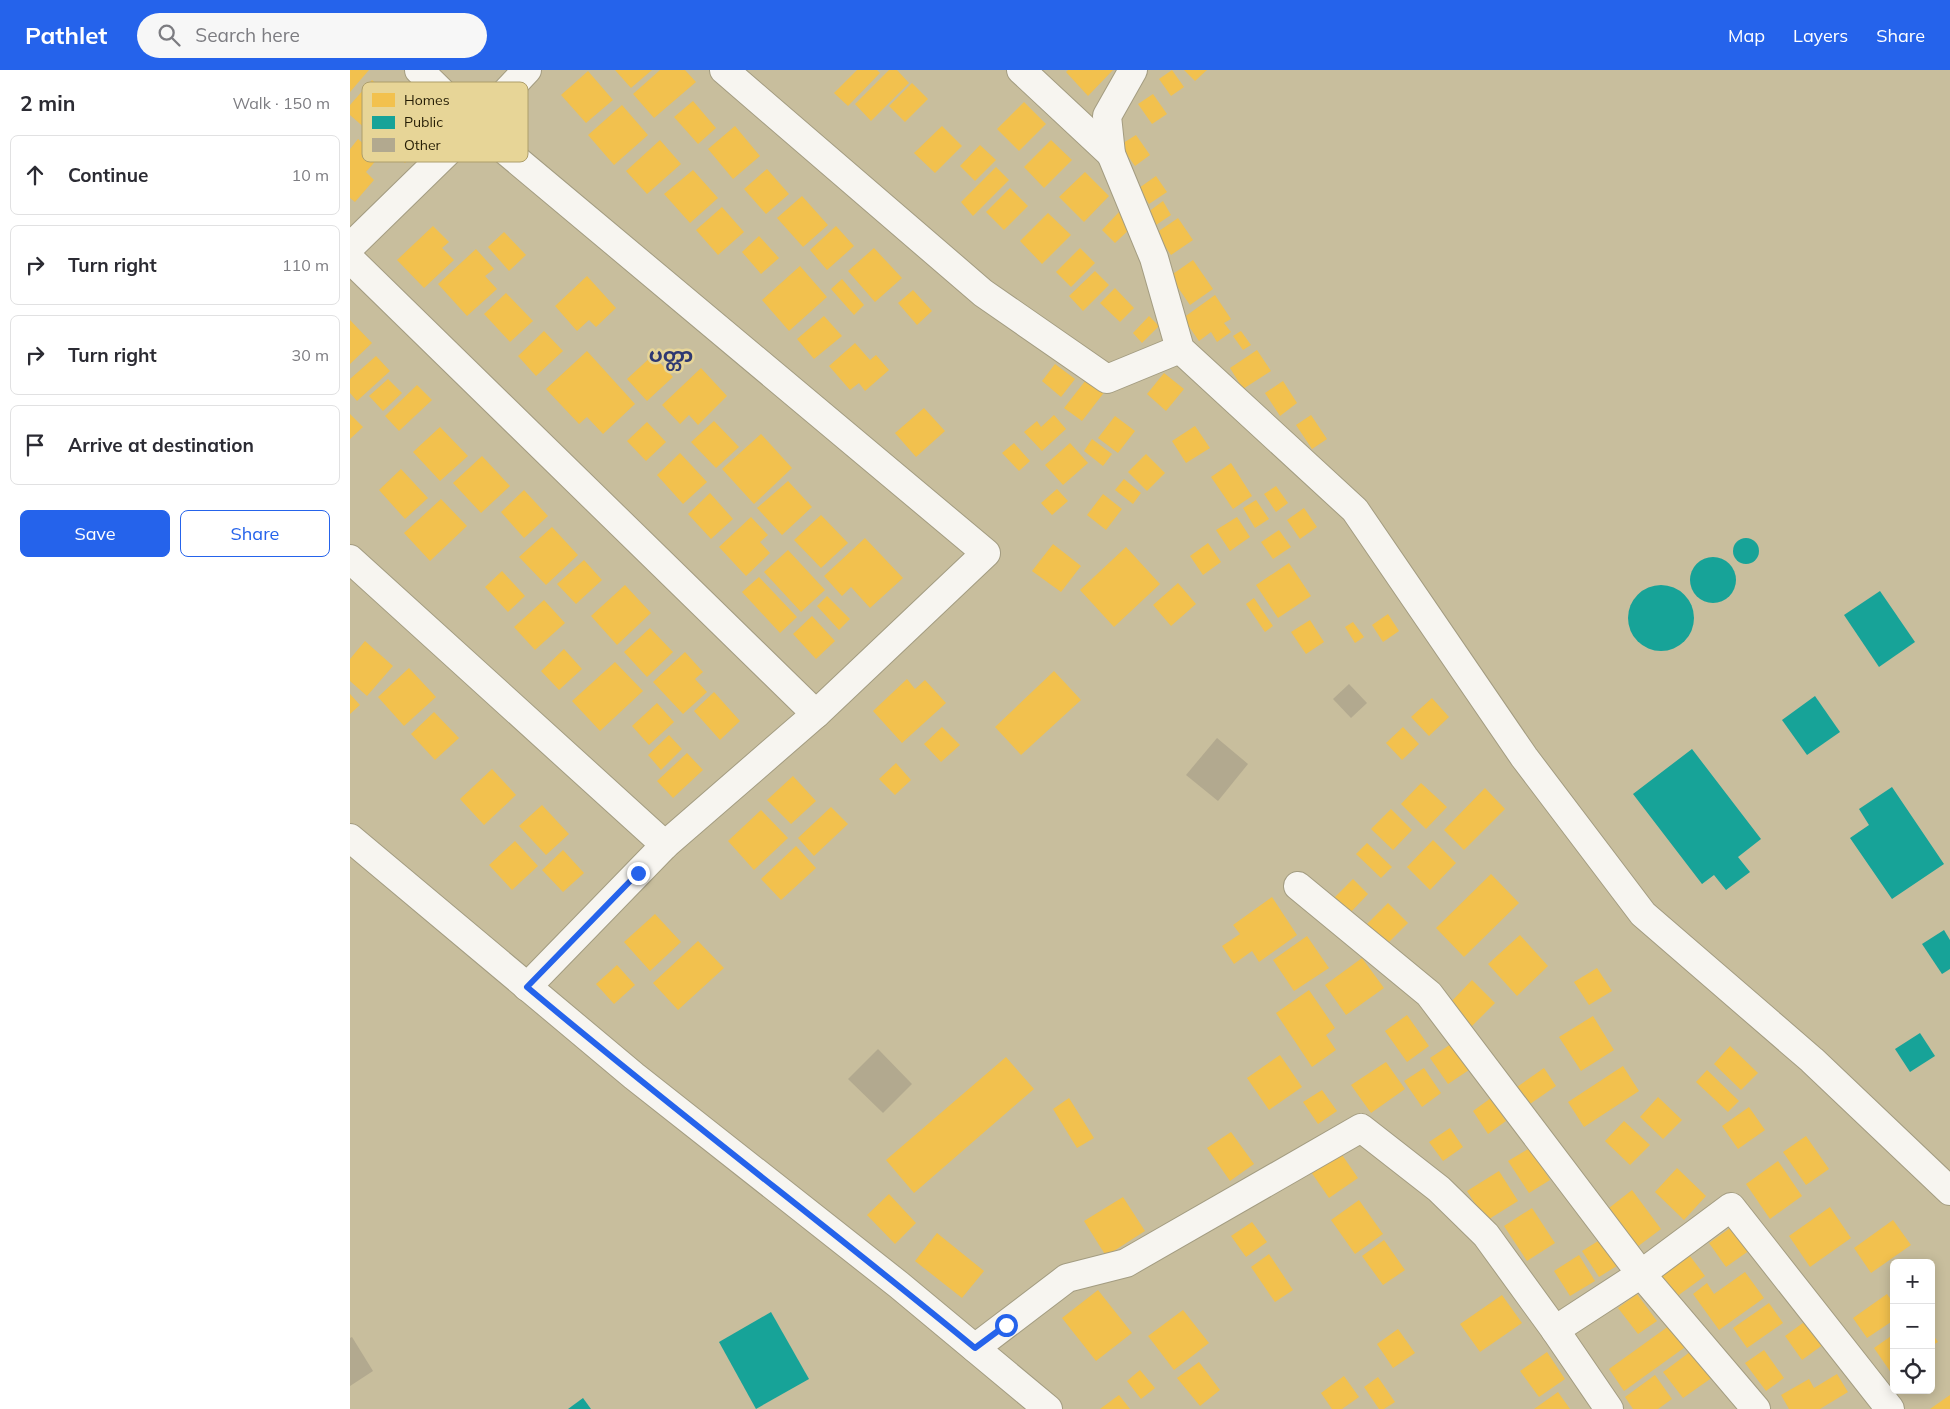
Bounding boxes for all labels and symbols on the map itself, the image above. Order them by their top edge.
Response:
legend [362,82,528,162]
text: Homes [404,91,450,109]
text: Public [404,113,443,131]
text: Other [404,136,442,154]
district label: ပတ္တာ [649,342,693,371]
route end [627,862,650,885]
route start [995,1314,1018,1337]

